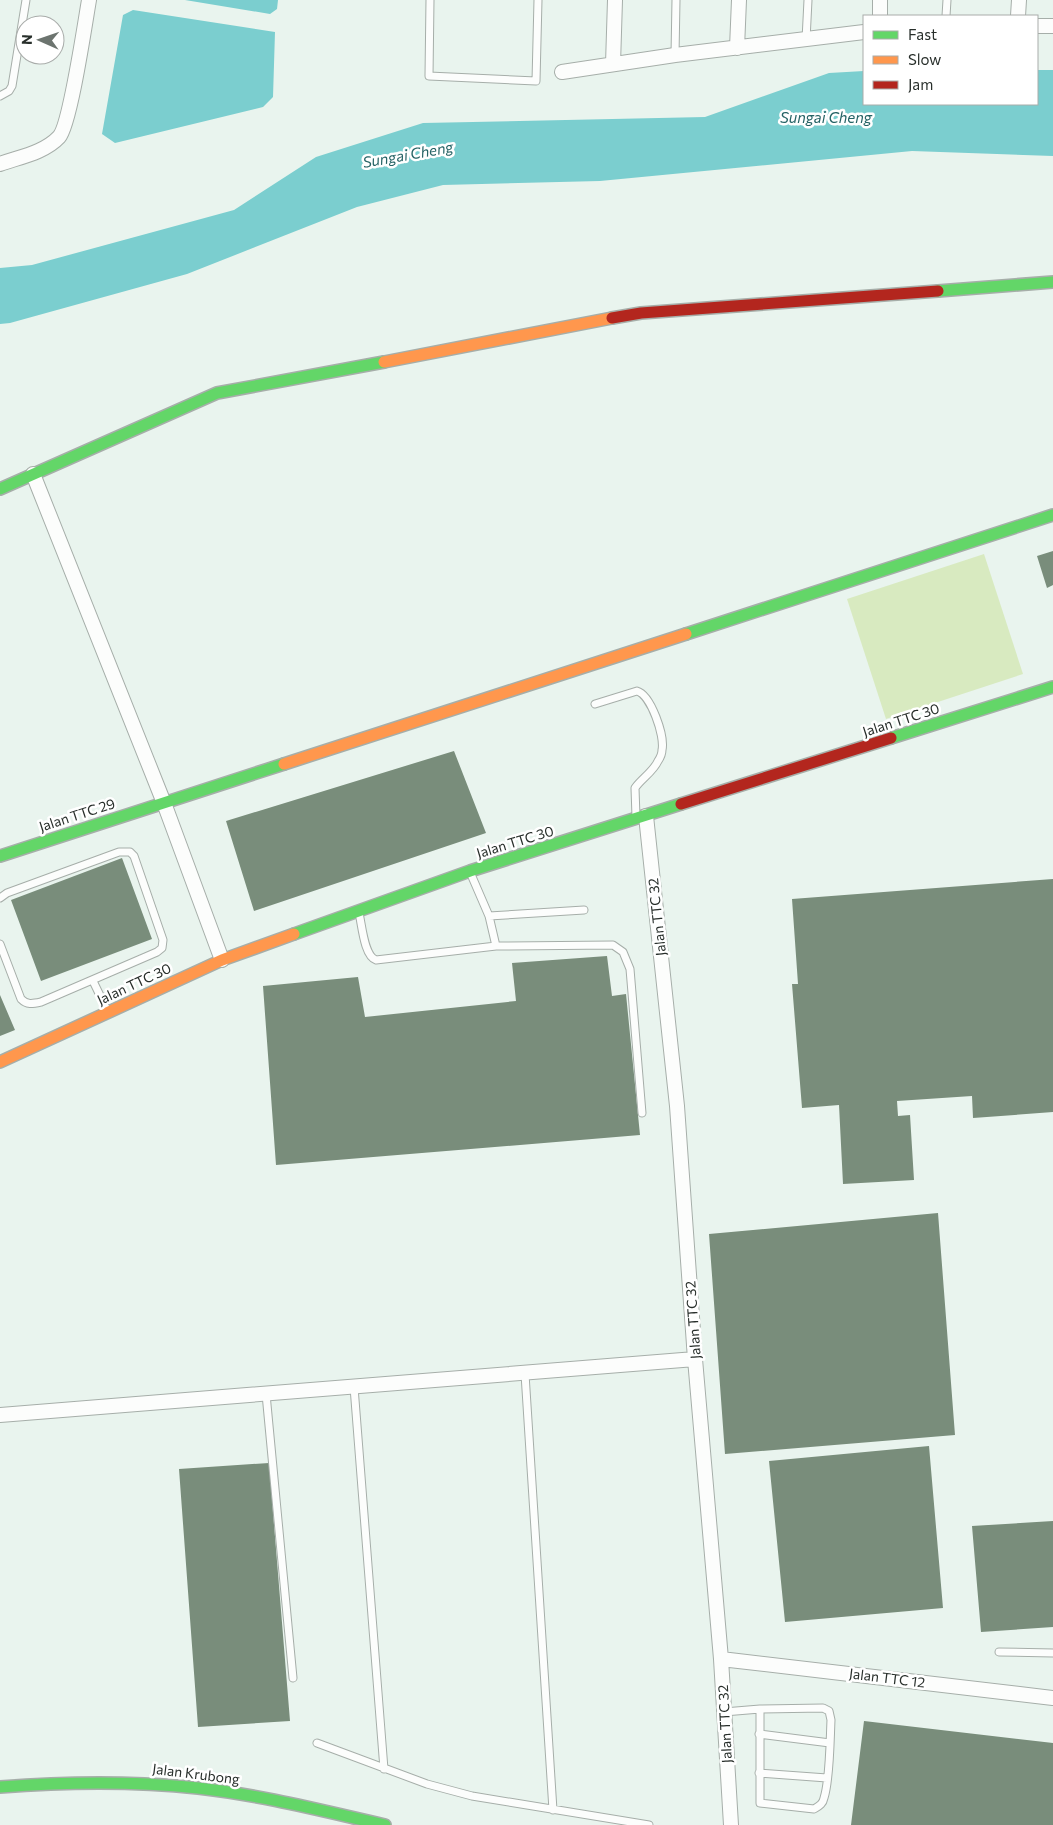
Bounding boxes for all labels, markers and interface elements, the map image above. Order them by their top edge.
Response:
north arrow [15,15,65,65]
legend [863,15,1038,105]
text: Fast [908,25,937,43]
text: N [18,34,35,45]
text: Slow [908,50,941,68]
text: Jam [908,75,933,93]
water label: Sungai Cheng [780,108,873,126]
water label: Sungai Cheng [361,137,455,171]
street label: Jalan TTC 30 [860,699,941,740]
street label: Jalan TTC 29 [37,794,117,835]
street label: Jalan TTC 30 [474,822,556,861]
street label: Jalan TTC 32 [644,877,669,957]
street label: Jalan TTC 30 [94,959,174,1008]
street label: Jalan TTC 32 [681,1280,704,1360]
street label: Jalan TTC 12 [848,1664,926,1691]
street label: Jalan TTC 32 [714,1684,735,1764]
street label: Jalan Krubong [151,1760,241,1787]

